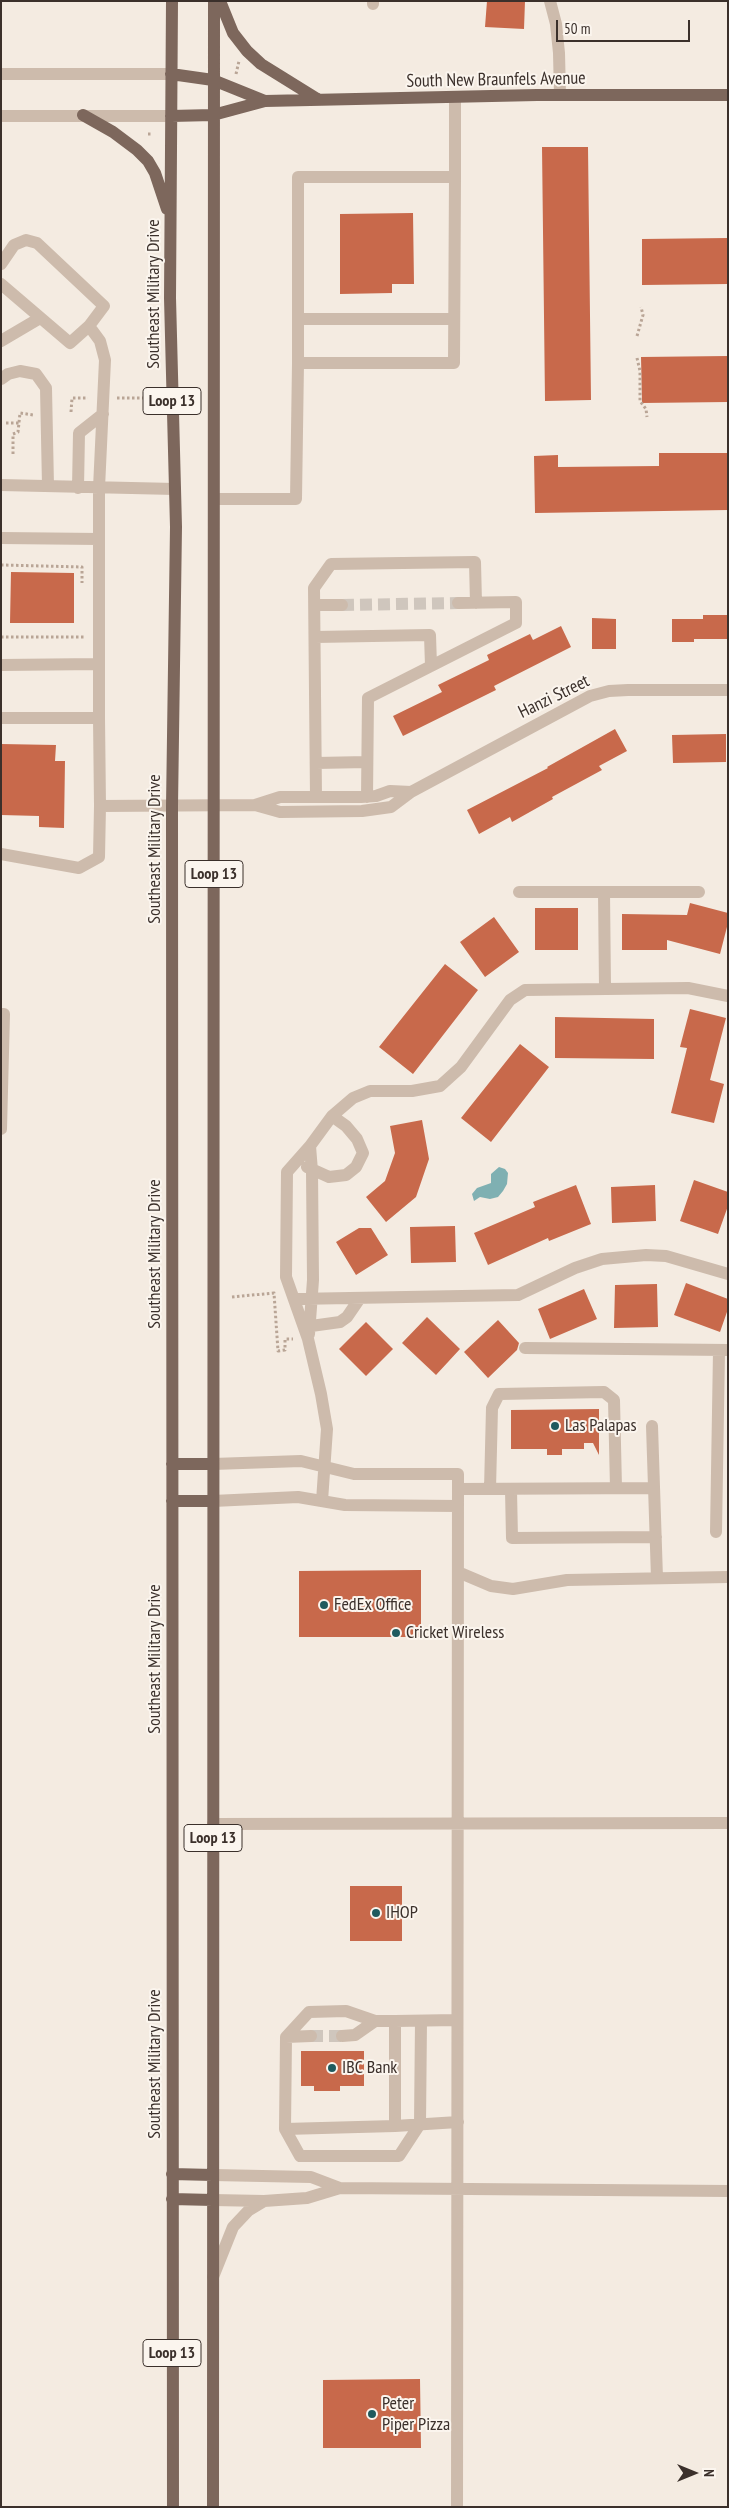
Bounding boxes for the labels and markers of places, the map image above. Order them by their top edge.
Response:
place label: Las Palapas [565,1415,637,1437]
marker: Las Palapas [549,1420,561,1432]
place label: FedEx Office [334,1594,412,1616]
marker: FedEx Office [318,1599,330,1611]
place label: Cricket Wireless [406,1622,504,1644]
marker: Cricket Wireless [390,1627,402,1639]
place label: IHOP [386,1902,418,1924]
marker: IHOP [370,1907,382,1919]
place label: IBC Bank [342,2057,397,2079]
marker: IBC Bank [326,2062,338,2074]
place label: Peter Piper Pizza [382,2393,450,2436]
marker: Peter Piper Pizza [366,2408,378,2420]

